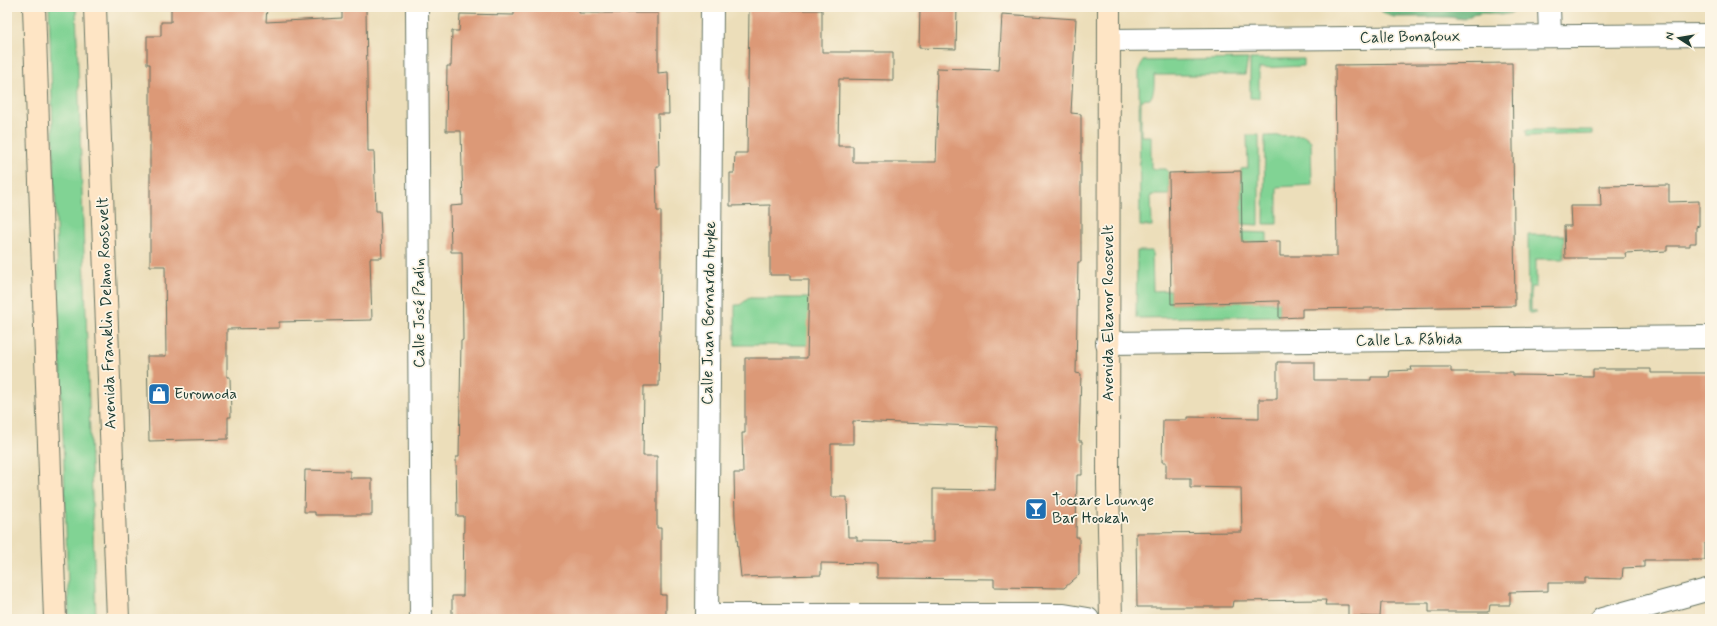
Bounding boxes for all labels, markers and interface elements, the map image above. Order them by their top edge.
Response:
north arrow [1659,18,1699,58]
street label: Calle Bonafoux [1360,26,1460,50]
text: N [1663,31,1678,41]
street label: Avenida Franklin Delano Roosevelt [92,196,122,430]
street label: Calle Juan Bernardo Huyke [697,220,721,405]
street label: Avenida Eleanor Roosevelt [1098,225,1119,401]
street label: Calle José Padín [409,258,430,368]
street label: Calle La Rábida [1356,329,1463,351]
shop icon: Euromoda [146,381,172,407]
place label: Euromoda [174,384,237,405]
place label: Toccare Lounge Bar Hookah [1052,490,1154,529]
bar icon: Toccare Lounge Bar Hookah [1023,496,1049,522]

